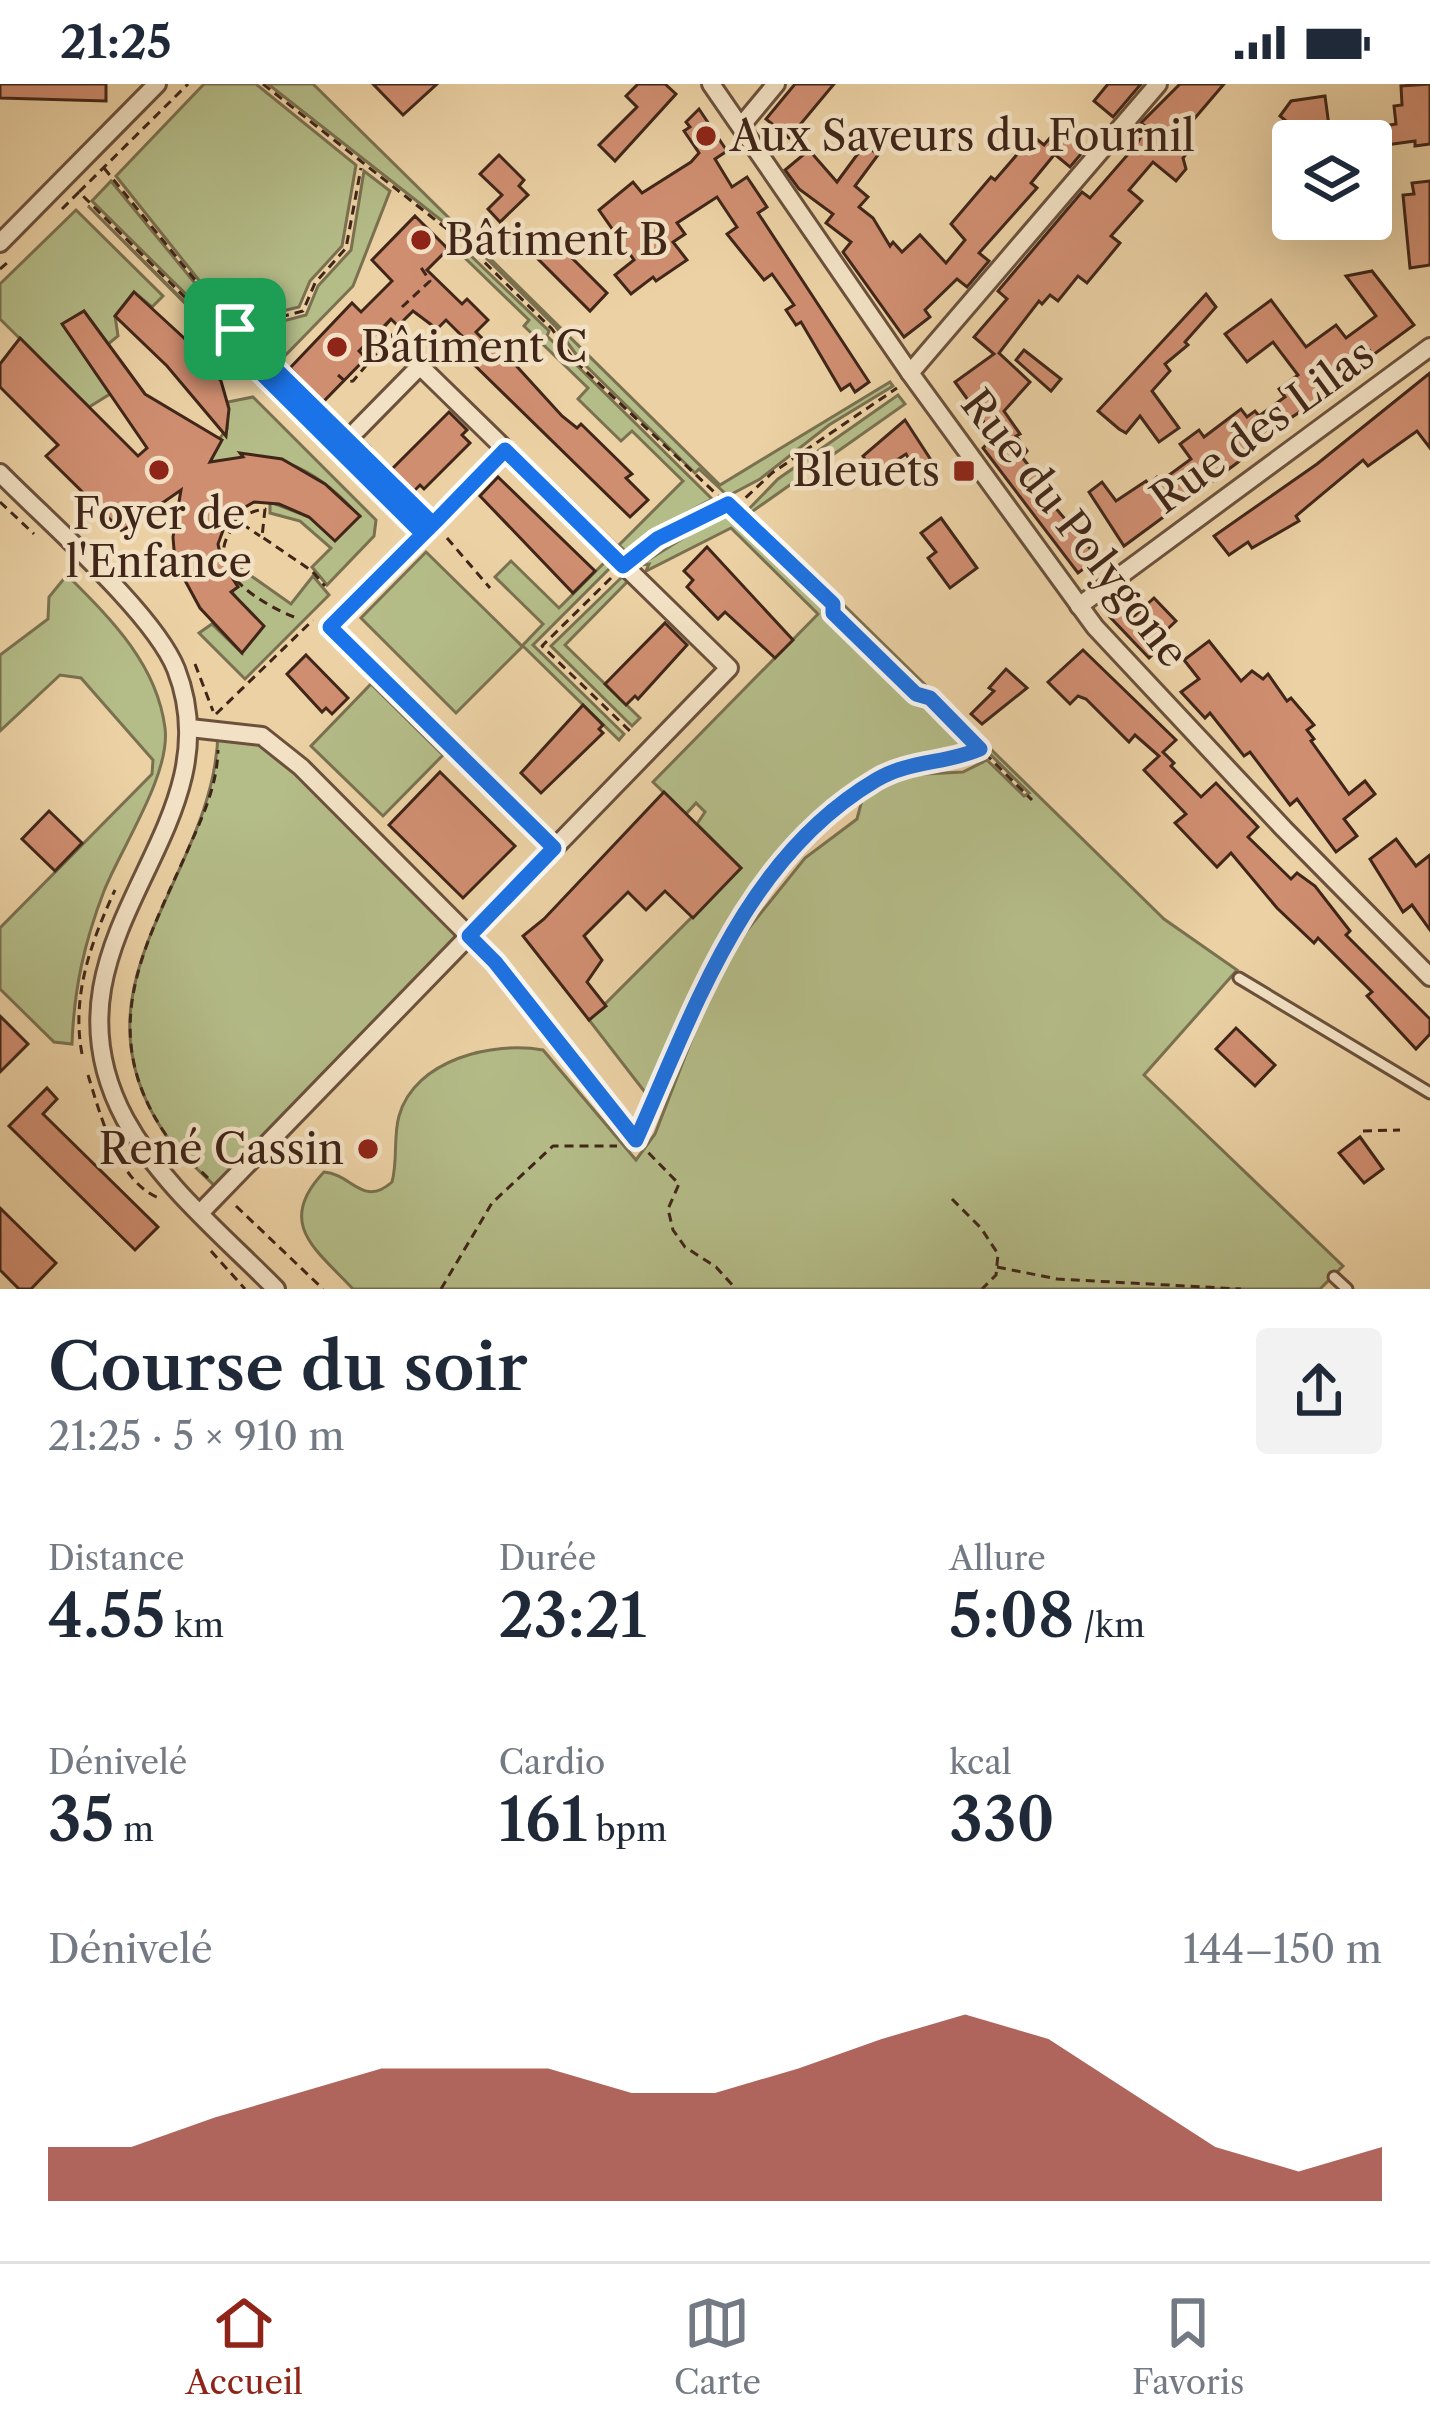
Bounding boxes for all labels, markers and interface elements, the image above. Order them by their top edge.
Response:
text: 21:25 [60,14,172,70]
place label: Aux Saveurs du Fournil [729,110,1195,162]
map controls [1272,120,1392,240]
button: layers [1272,120,1392,240]
marker: Aux Saveurs du Fournil [693,123,719,149]
place label: Bâtiment B [445,214,668,266]
marker: Bâtiment B [408,227,434,253]
pin [184,278,286,380]
icon: arrive [202,296,268,362]
place label: Bâtiment C [361,321,587,373]
street label: Rue des Lilas [1140,328,1384,524]
marker: Bâtiment C [324,334,350,360]
street label: Rue du Polygone [950,379,1200,677]
place label: Bleuets [792,445,940,497]
marker: Foyer de l'Enfance [146,457,172,483]
marker: Bleuets [951,458,977,484]
place label: Foyer de l'Enfance [66,488,252,588]
place label: René Cassin [99,1123,344,1175]
marker: René Cassin [355,1136,381,1162]
text: Course du soir [48,1326,528,1407]
button: share [1256,1328,1382,1454]
text: 21:25 · 5 × 910 m [48,1412,345,1460]
text: Distance [48,1538,185,1579]
text: Durée [499,1538,596,1579]
text: Allure [949,1538,1046,1579]
text: 4.55 [48,1579,165,1653]
text: 23:21 [499,1579,646,1653]
text: 5:08 [949,1579,1074,1653]
text: km [165,1605,224,1646]
text: /km [1074,1605,1145,1646]
text: Dénivelé [48,1742,187,1783]
text: Cardio [499,1742,605,1783]
text: kcal [949,1742,1012,1783]
text: 35 [48,1783,115,1857]
text: 161 [499,1783,587,1857]
text: 330 [949,1783,1055,1857]
text: m [115,1809,154,1850]
text: bpm [587,1809,667,1850]
text: Dénivelé [48,1925,213,1973]
text: 144–150 m [1183,1925,1382,1973]
tab: Accueil [186,2290,303,2403]
tab: Carte [674,2290,761,2403]
tab: Favoris [1132,2290,1244,2403]

